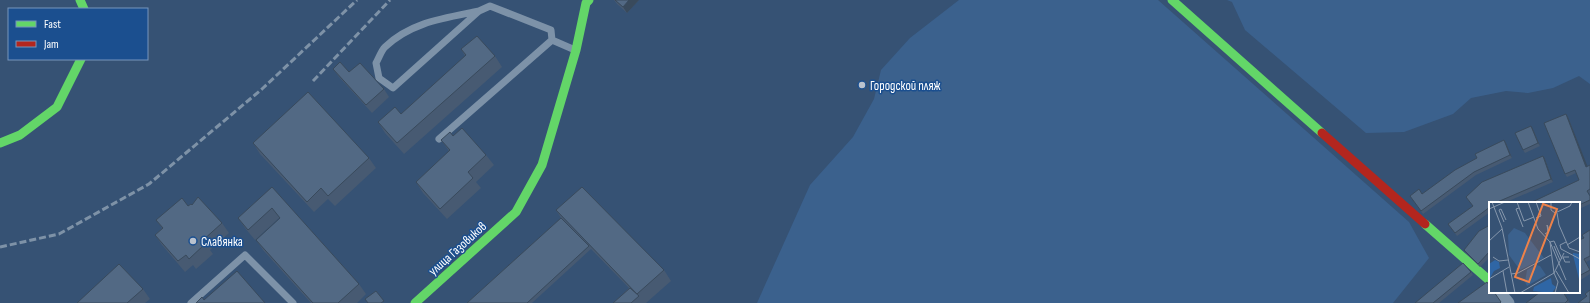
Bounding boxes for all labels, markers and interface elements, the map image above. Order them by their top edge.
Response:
legend [8,8,148,60]
text: Fast [44,17,61,32]
text: Jam [43,37,59,52]
place label: Городской пляж [870,78,941,94]
marker: Городской пляж [857,80,867,90]
inset map [1489,202,1580,293]
street label: улица Газовиков [425,218,490,279]
place label: Славянка [201,234,243,250]
marker: Славянка [188,236,198,246]

